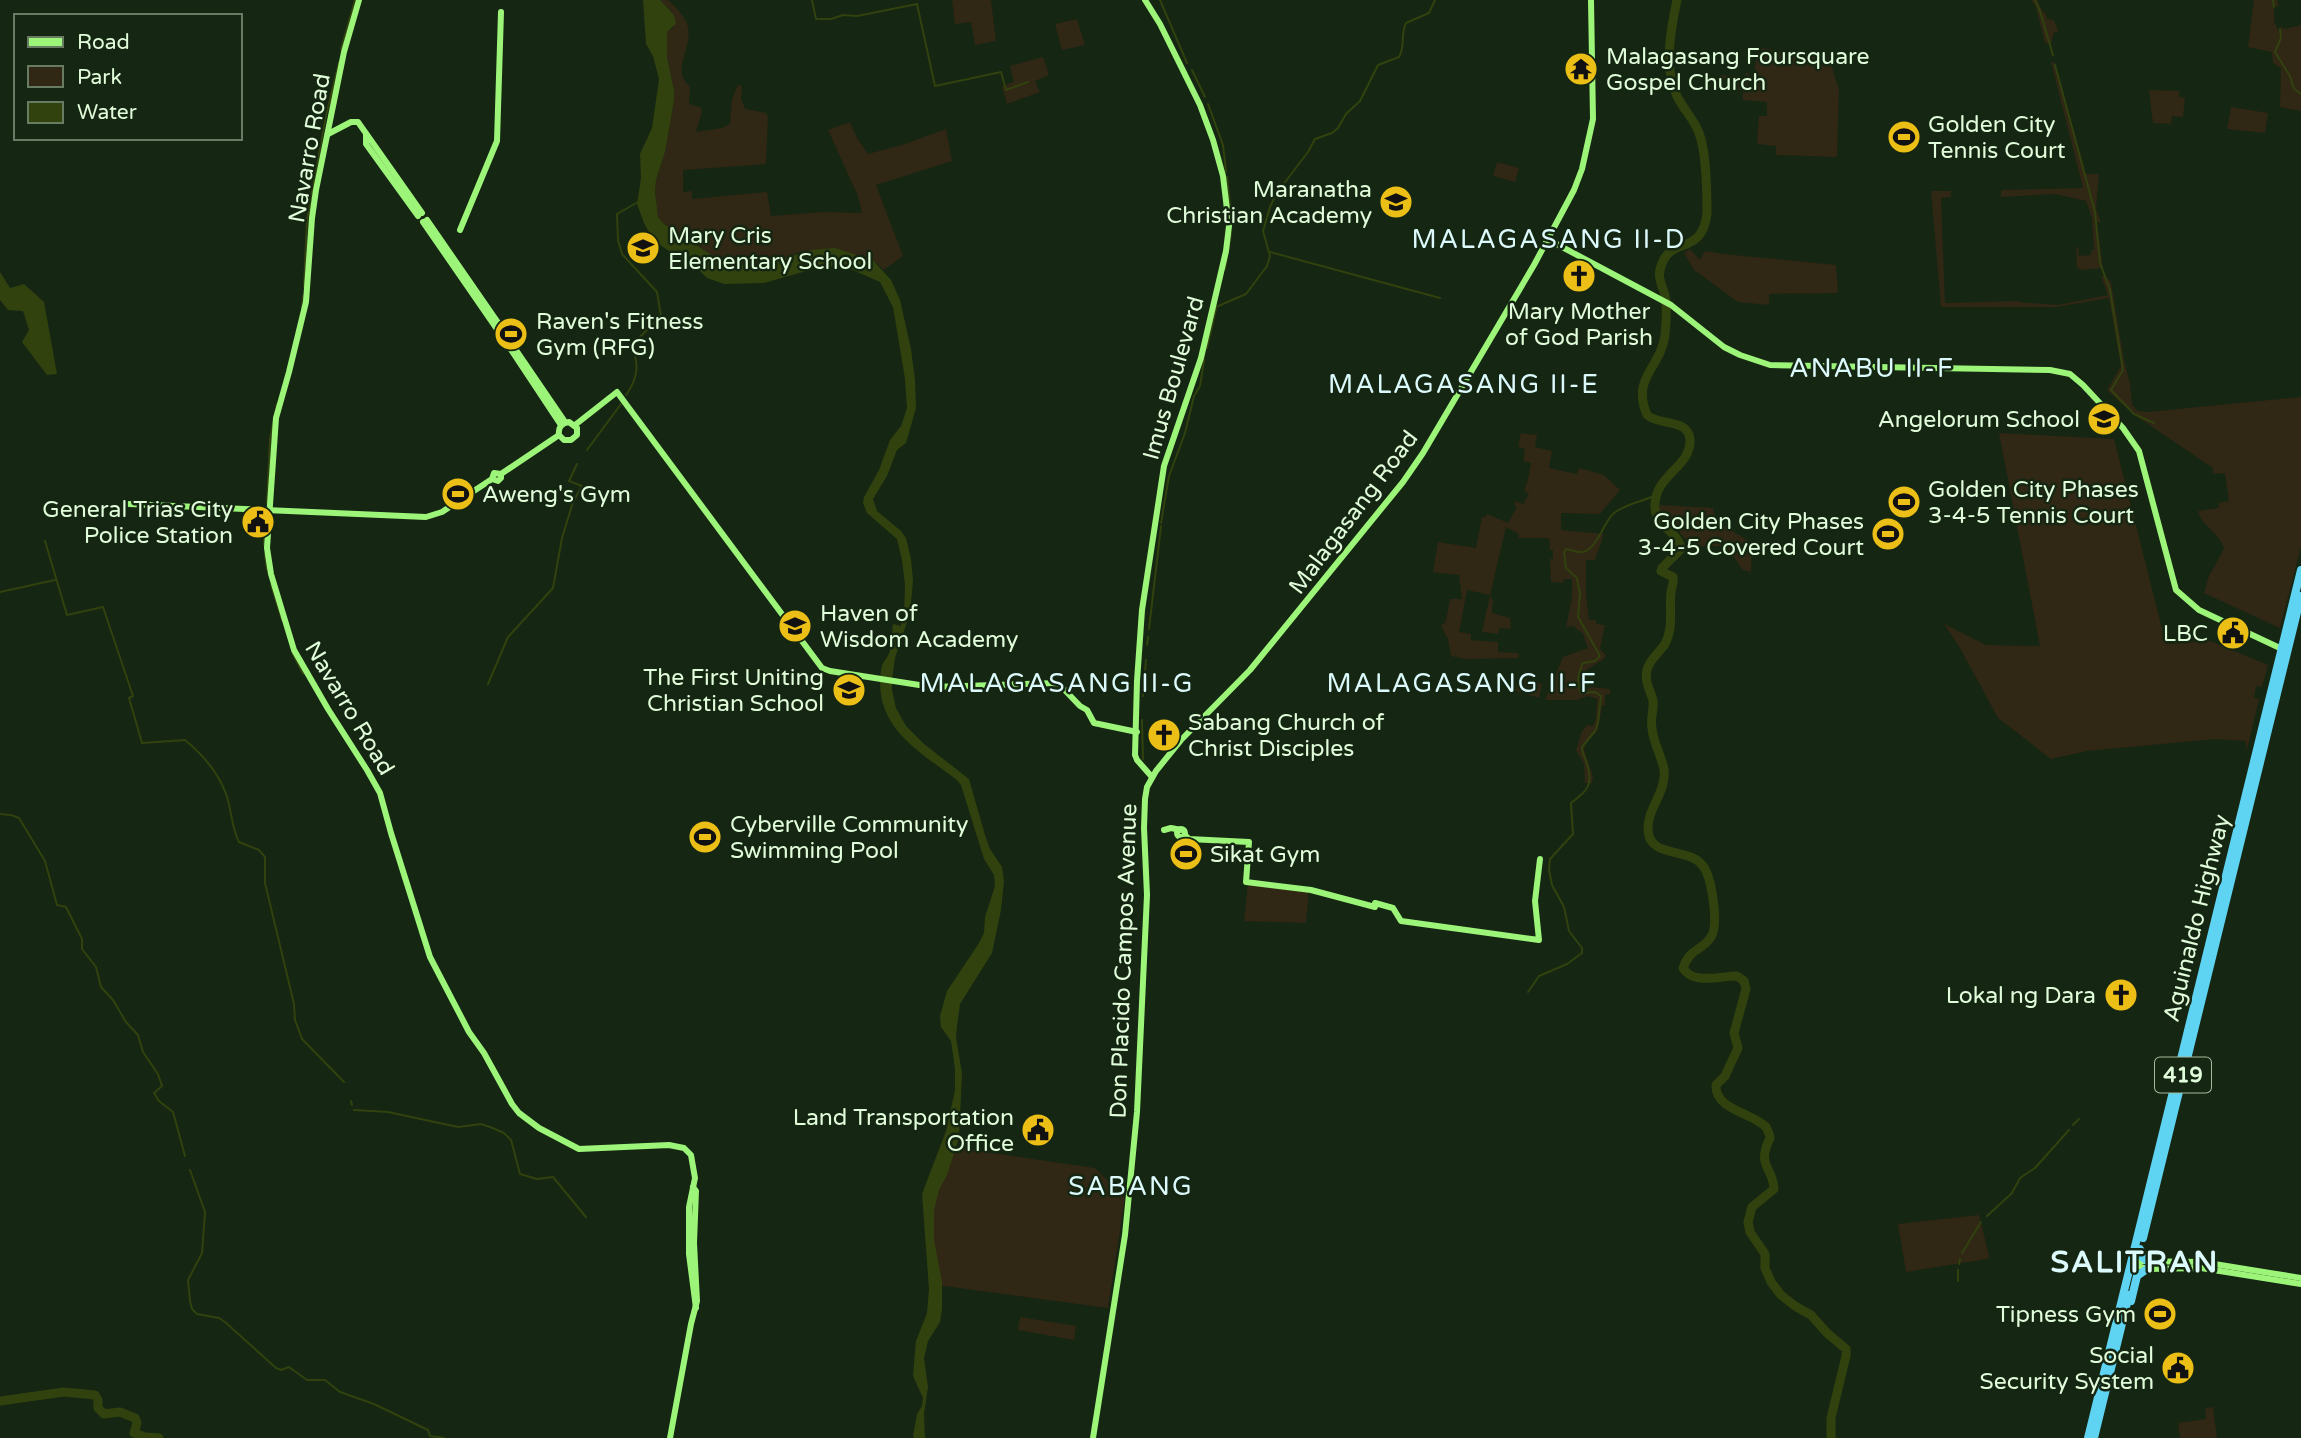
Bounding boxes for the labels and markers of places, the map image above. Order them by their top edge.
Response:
place label: Malagasang Foursquare Gospel Church [1606,43,1870,97]
temple icon: Malagasang Foursquare Gospel Church [1562,50,1600,88]
place label: Golden City Tennis Court [1928,111,2066,165]
sports icon: Golden City Tennis Court [1885,118,1923,156]
place label: Maranatha Christian Academy [1166,176,1372,230]
school or university icon: Maranatha Christian Academy [1377,183,1415,221]
place label: Mary Cris Elementary School [668,222,872,276]
school or university icon: Mary Cris Elementary School [624,229,662,267]
church icon: Mary Mother of God Parish [1560,257,1598,295]
place label: Mary Mother of God Parish [1505,298,1653,352]
place label: Raven's Fitness Gym (RFG) [536,308,704,362]
sports icon: Raven's Fitness Gym (RFG) [492,315,530,353]
school or university icon: Angelorum School [2085,400,2123,438]
place label: Angelorum School [1878,406,2080,434]
sports icon: Aweng's Gym [439,475,477,513]
place label: Golden City Phases 3-4-5 Tennis Court [1928,476,2139,530]
place label: Aweng's Gym [482,481,631,509]
sports icon: Golden City Phases 3-4-5 Tennis Court [1885,483,1923,521]
place label: General Trias City Police Station [42,496,233,550]
public building icon: General Trias City Police Station [239,503,277,541]
place label: Golden City Phases 3-4-5 Covered Court [1638,508,1864,562]
sports icon: Golden City Phases 3-4-5 Covered Court [1869,515,1907,553]
place label: Haven of Wisdom Academy [820,600,1018,654]
school or university icon: Haven of Wisdom Academy [776,607,814,645]
public building icon: LBC [2214,614,2252,652]
place label: LBC [2163,620,2208,648]
place label: The First Uniting Christian School [643,664,824,718]
school or university icon: The First Uniting Christian School [830,671,868,709]
place label: Sabang Church of Christ Disciples [1188,709,1385,763]
church icon: Sabang Church of Christ Disciples [1145,716,1183,754]
place label: Cyberville Community Swimming Pool [730,811,968,865]
sports icon: Cyberville Community Swimming Pool [686,818,724,856]
sports icon: Sikat Gym [1167,835,1205,873]
place label: Sikat Gym [1210,841,1320,869]
church icon: Lokal ng Dara [2102,976,2140,1014]
place label: Lokal ng Dara [1946,982,2096,1010]
place label: Land Transportation Office [793,1104,1014,1158]
public building icon: Land Transportation Office [1019,1111,1057,1149]
sports icon: Tipness Gym [2141,1295,2179,1333]
place label: Tipness Gym [1996,1301,2136,1329]
place label: Social Security System [1980,1342,2154,1396]
public building icon: Social Security System [2159,1349,2197,1387]

